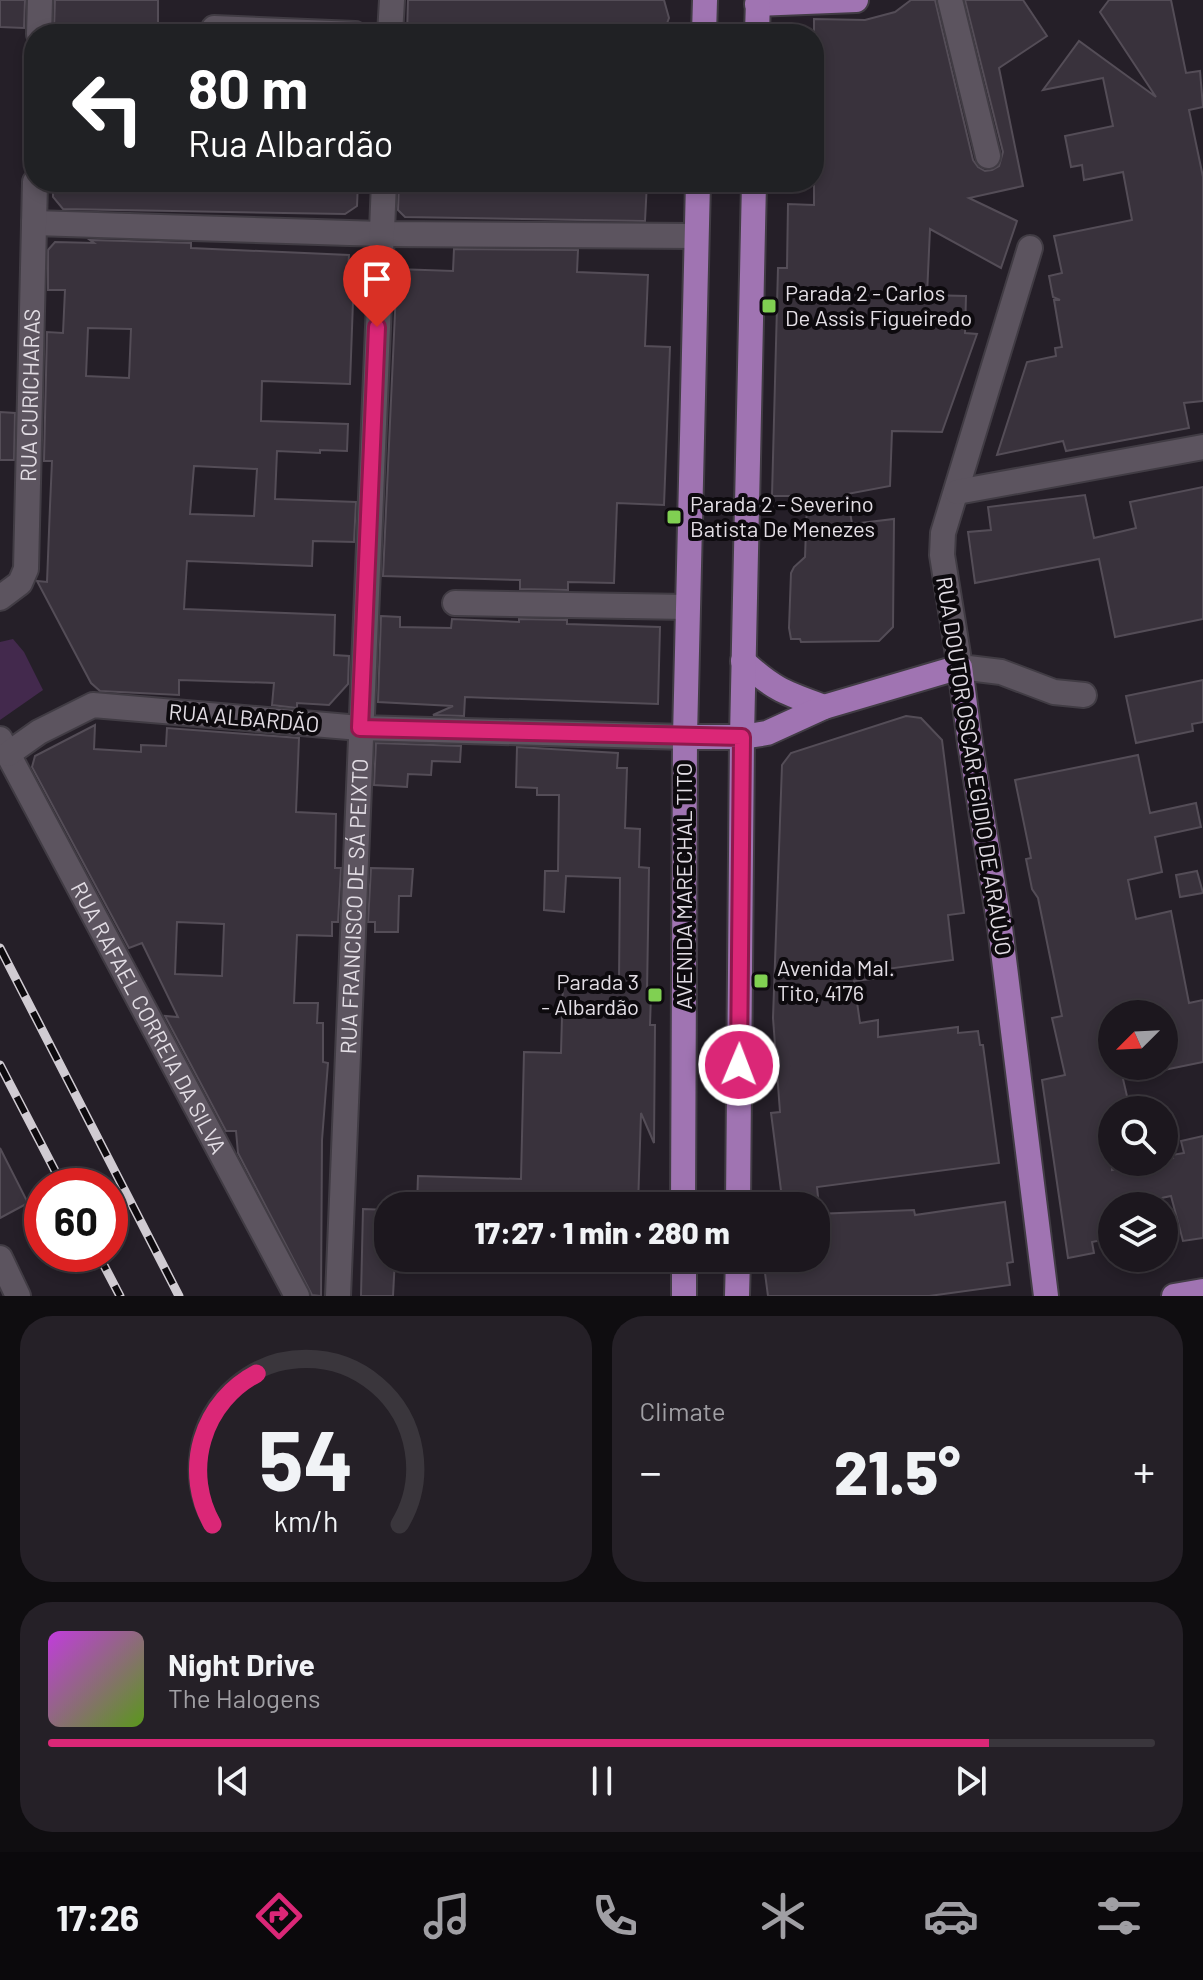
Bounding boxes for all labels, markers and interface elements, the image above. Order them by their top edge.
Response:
text: 80 m [188,53,308,120]
icon: left [56,56,160,160]
text: Rua Albardão [188,121,393,164]
pin [343,245,411,327]
icon: arrive [355,257,399,301]
place label: Parada 2 - Carlos De Assis Figueiredo [785,279,972,330]
marker: Parada 2 - Carlos De Assis Figueiredo [760,297,778,315]
street label: RUA CURICHARAS [14,308,44,482]
place label: Parada 2 - Severino Batista De Menezes [690,490,875,541]
marker: Parada 2 - Severino Batista De Menezes [665,508,683,526]
street label: RUA DOUTOR OSCAR EGIDIO DE ARAÚJO [932,574,1018,957]
street label: RUA ALBARDÃO [168,697,320,737]
street label: RUA FRANCISCO DE SÁ PEIXTO [334,758,372,1055]
street label: AVENIDA MARECHAL TITO [670,762,696,1010]
street label: RUA RAFAEL CORREIA DA SILVA [67,877,233,1158]
place label: Avenida Mal. Tito, 4176 [777,954,895,1005]
place label: Parada 3 - Albardão [541,968,639,1019]
marker: Avenida Mal. Tito, 4176 [752,972,770,990]
marker: Parada 3 - Albardão [646,986,664,1004]
north arrow [1098,1000,1178,1080]
map controls [1098,1000,1178,1272]
position arrow [697,1023,781,1107]
button: search [1098,1096,1178,1176]
speed limit sign: 60 [24,1168,128,1272]
button: layers [1098,1192,1178,1272]
text: 17:27 · 1 min · 280 m [474,1214,730,1250]
text: Climate [640,1395,726,1426]
text: 54 [258,1408,353,1508]
text: 21.5° [834,1435,960,1507]
text: − [640,1444,662,1497]
text: + [1133,1444,1155,1497]
text: km/h [273,1503,338,1538]
text: Night Drive [168,1646,315,1682]
text: The Halogens [168,1682,320,1713]
icon: previous [211,1759,255,1803]
icon: pause [580,1759,624,1803]
icon: next [949,1759,993,1803]
icon: directions [251,1888,307,1944]
icon: music [419,1888,475,1944]
icon: phone [587,1888,643,1944]
icon: climate [755,1888,811,1944]
icon: car [923,1888,979,1944]
icon: filters [1091,1888,1147,1944]
text: 17:26 [56,1895,139,1938]

